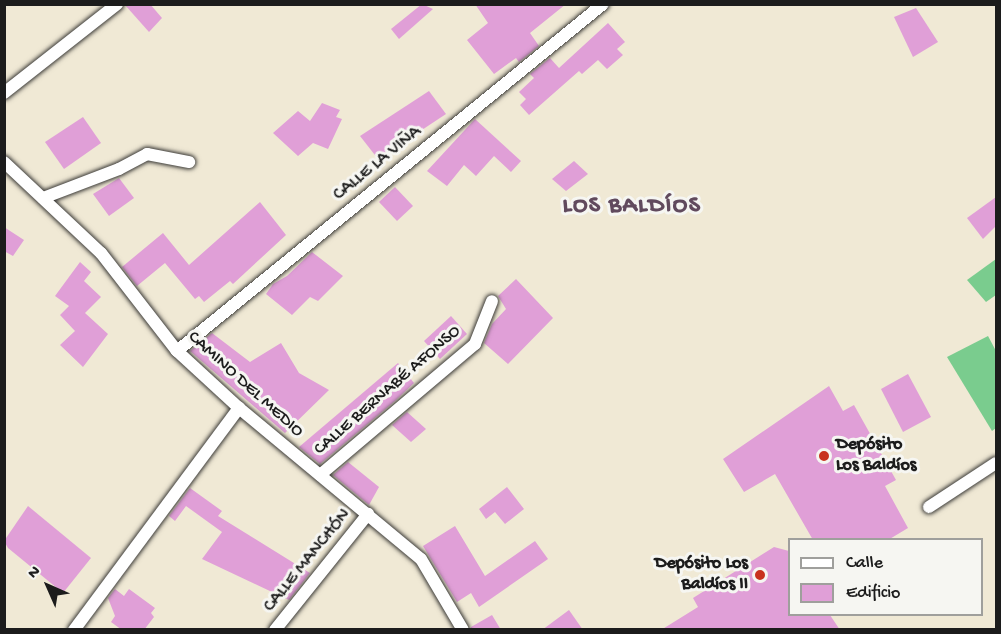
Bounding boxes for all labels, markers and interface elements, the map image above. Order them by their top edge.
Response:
street label: CALLE LA VIÑA [330,122,426,206]
district label: LOS BALDÍOS [563,193,701,221]
street label: CALLE BERNABÉ AFONSO [310,321,466,461]
street label: CAMINO DEL MEDIO [183,327,307,443]
place label: Depósito Los Baldíos [836,435,916,478]
marker: Depósito Los Baldíos [817,449,831,463]
street label: CALLE MANCHÓN [260,505,356,617]
legend [788,538,983,616]
text: Calle [846,553,883,574]
place label: Depósito Los Baldíos II [655,554,748,596]
north arrow [18,556,78,616]
text: N [24,563,45,583]
marker: Depósito Los Baldíos II [753,568,767,582]
text: Edificio [846,583,900,604]

